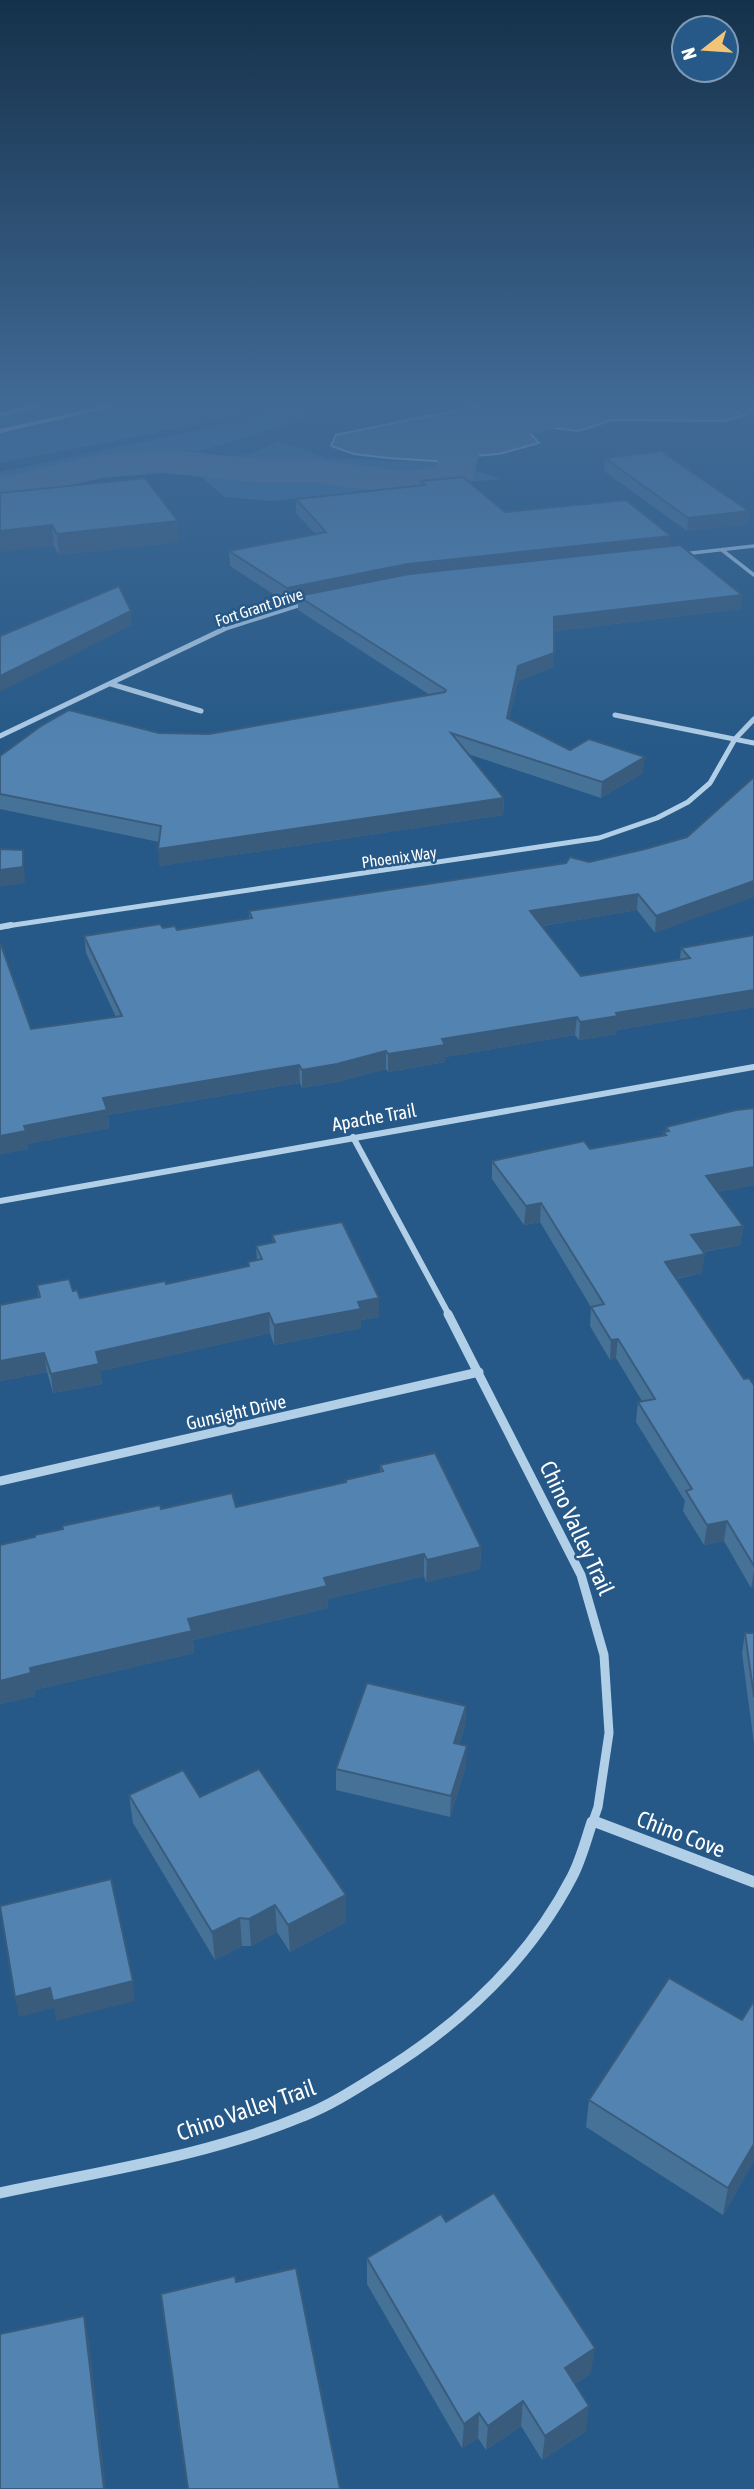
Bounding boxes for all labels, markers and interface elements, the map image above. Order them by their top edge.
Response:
north arrow [670,14,740,84]
text: N [677,45,701,63]
street label: Fort Grant Drive [213,584,305,630]
street label: Phoenix Way [360,843,438,872]
street label: Apache Trail [330,1099,418,1135]
street label: Gunsight Drive [184,1390,288,1434]
street label: Chino Valley Trail [535,1457,619,1599]
street label: Chino Cove [633,1805,729,1863]
street label: Chino Valley Trail [173,2074,319,2146]

